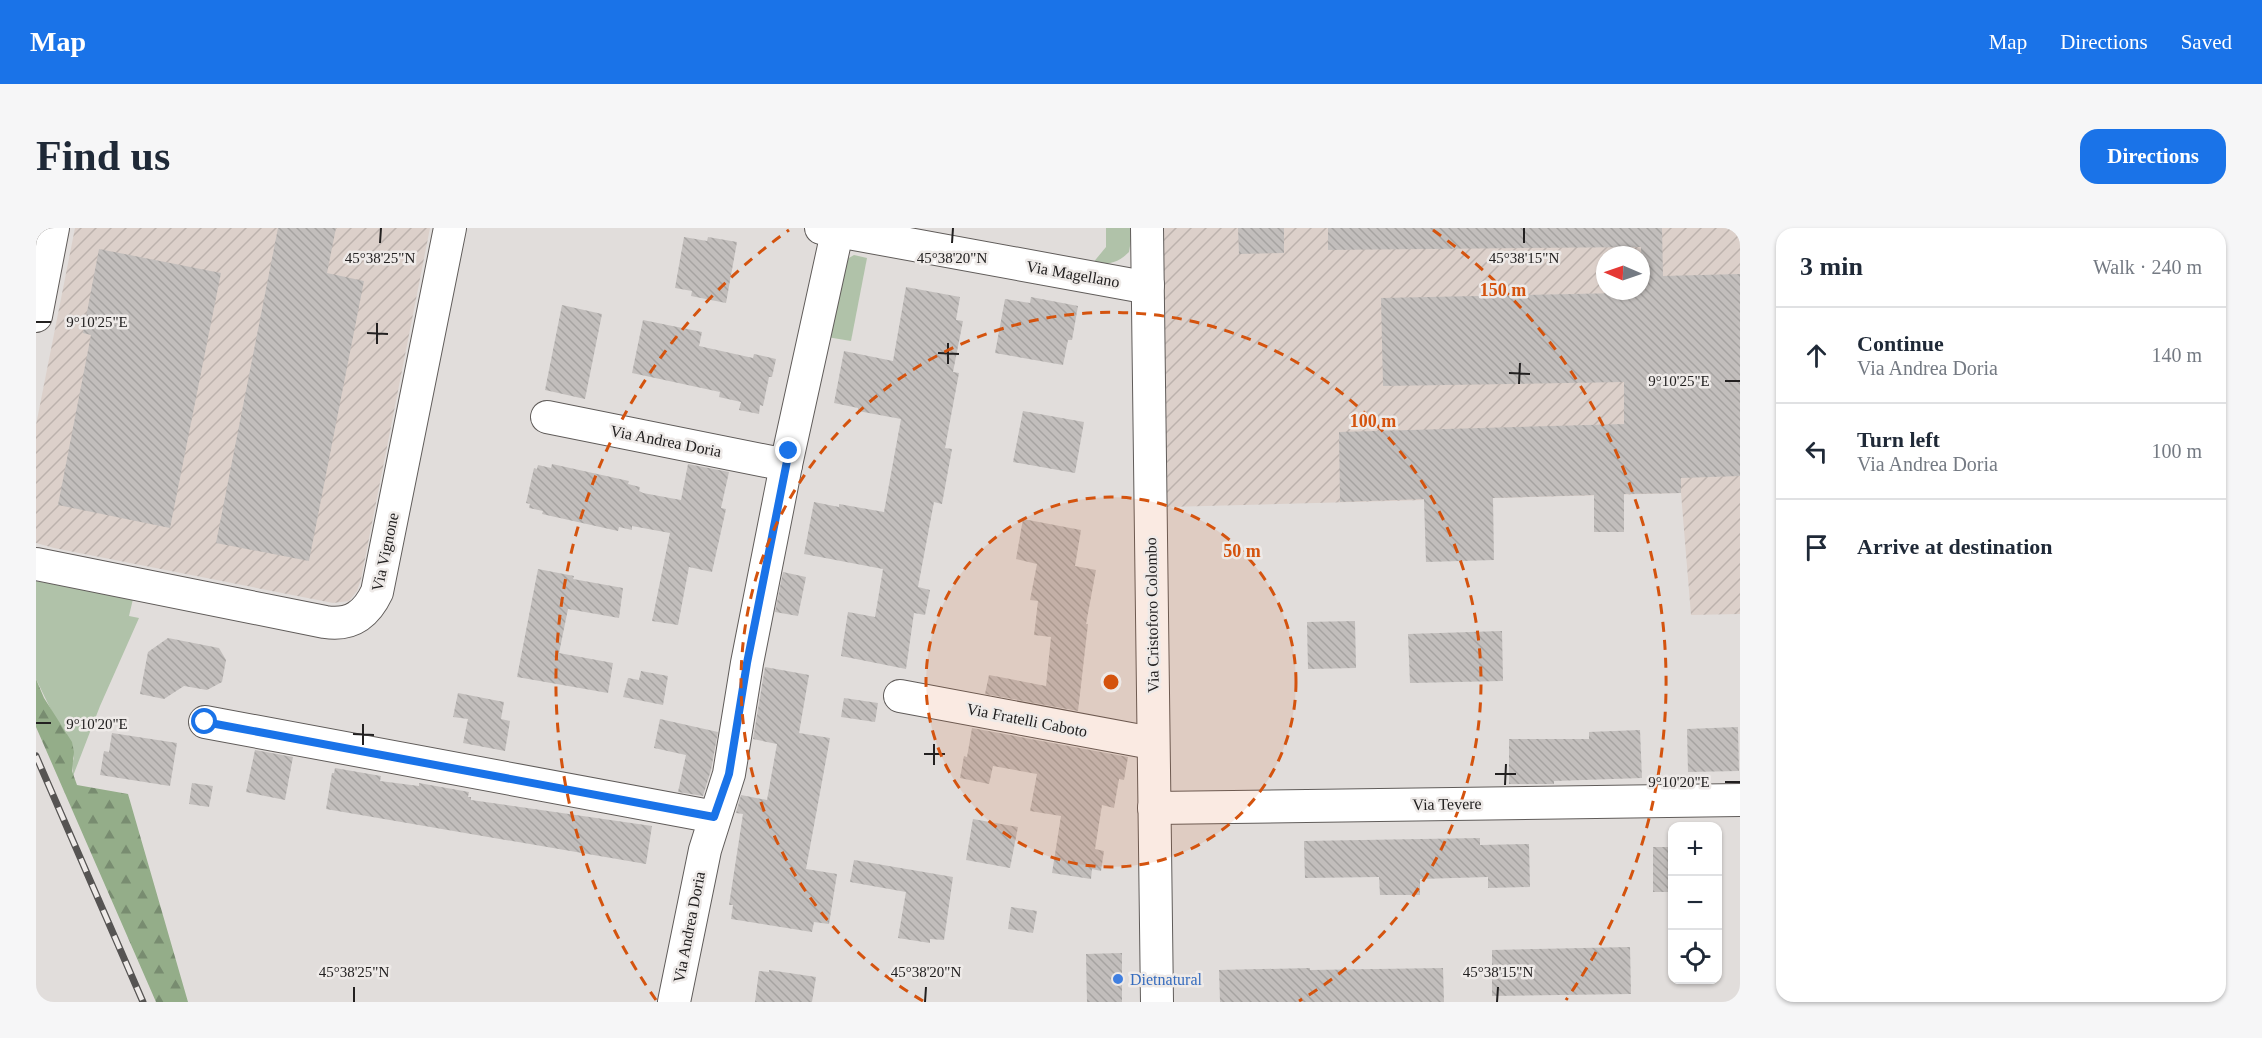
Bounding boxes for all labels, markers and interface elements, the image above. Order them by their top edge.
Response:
text: Map [30,26,86,57]
text: Map [1989,30,2027,54]
text: Directions [2060,30,2148,54]
text: Saved [2181,30,2232,54]
button: Directions [2080,129,2226,184]
text: Find us [36,133,170,179]
north arrow [1596,246,1650,300]
text: 45°38'25"N [345,250,415,266]
text: 45°38'20"N [917,250,987,266]
text: 45°38'15"N [1489,250,1559,266]
text: 3 min [1800,252,1863,281]
text: Walk · 240 m [2093,256,2202,278]
street label: Via Magellano [1025,257,1121,292]
text: 150 m [1480,280,1526,300]
text: 9°10'25"E [66,314,128,330]
text: Continue [1857,331,1944,356]
icon: ahead [1800,339,1833,372]
text: 140 m [2151,344,2202,366]
text: Via Andrea Doria [1857,357,1998,379]
text: 9°10'25"E [1648,373,1710,389]
text: 100 m [1350,411,1396,431]
street label: Via Andrea Doria [609,422,723,460]
text: Turn left [1857,427,1940,452]
icon: left [1800,435,1833,468]
route end [775,437,801,463]
text: 100 m [2151,440,2202,462]
text: Via Andrea Doria [1857,453,1998,475]
street label: Via Vignone [368,511,403,593]
icon: arrive [1800,531,1833,564]
text: Arrive at destination [1857,534,2053,559]
street label: Via Cristoforo Colombo [1142,537,1162,693]
text: 50 m [1223,541,1261,561]
centre of rings [1101,672,1121,692]
street label: Via Fratelli Caboto [965,700,1089,740]
route start [191,708,217,734]
text: 9°10'20"E [66,716,128,732]
text: 9°10'20"E [1648,774,1710,790]
street label: Via Tevere [1412,795,1482,813]
map controls [1668,822,1722,984]
button: + [1668,822,1722,876]
street label: Via Andrea Doria [670,870,708,984]
button: − [1668,876,1722,930]
button: locate [1668,930,1722,984]
text: 45°38'25"N [319,964,389,980]
text: 45°38'20"N [891,964,961,980]
text: 45°38'15"N [1463,964,1533,980]
place label: Dietnatural [1130,971,1203,988]
marker: Dietnatural [1111,972,1125,986]

